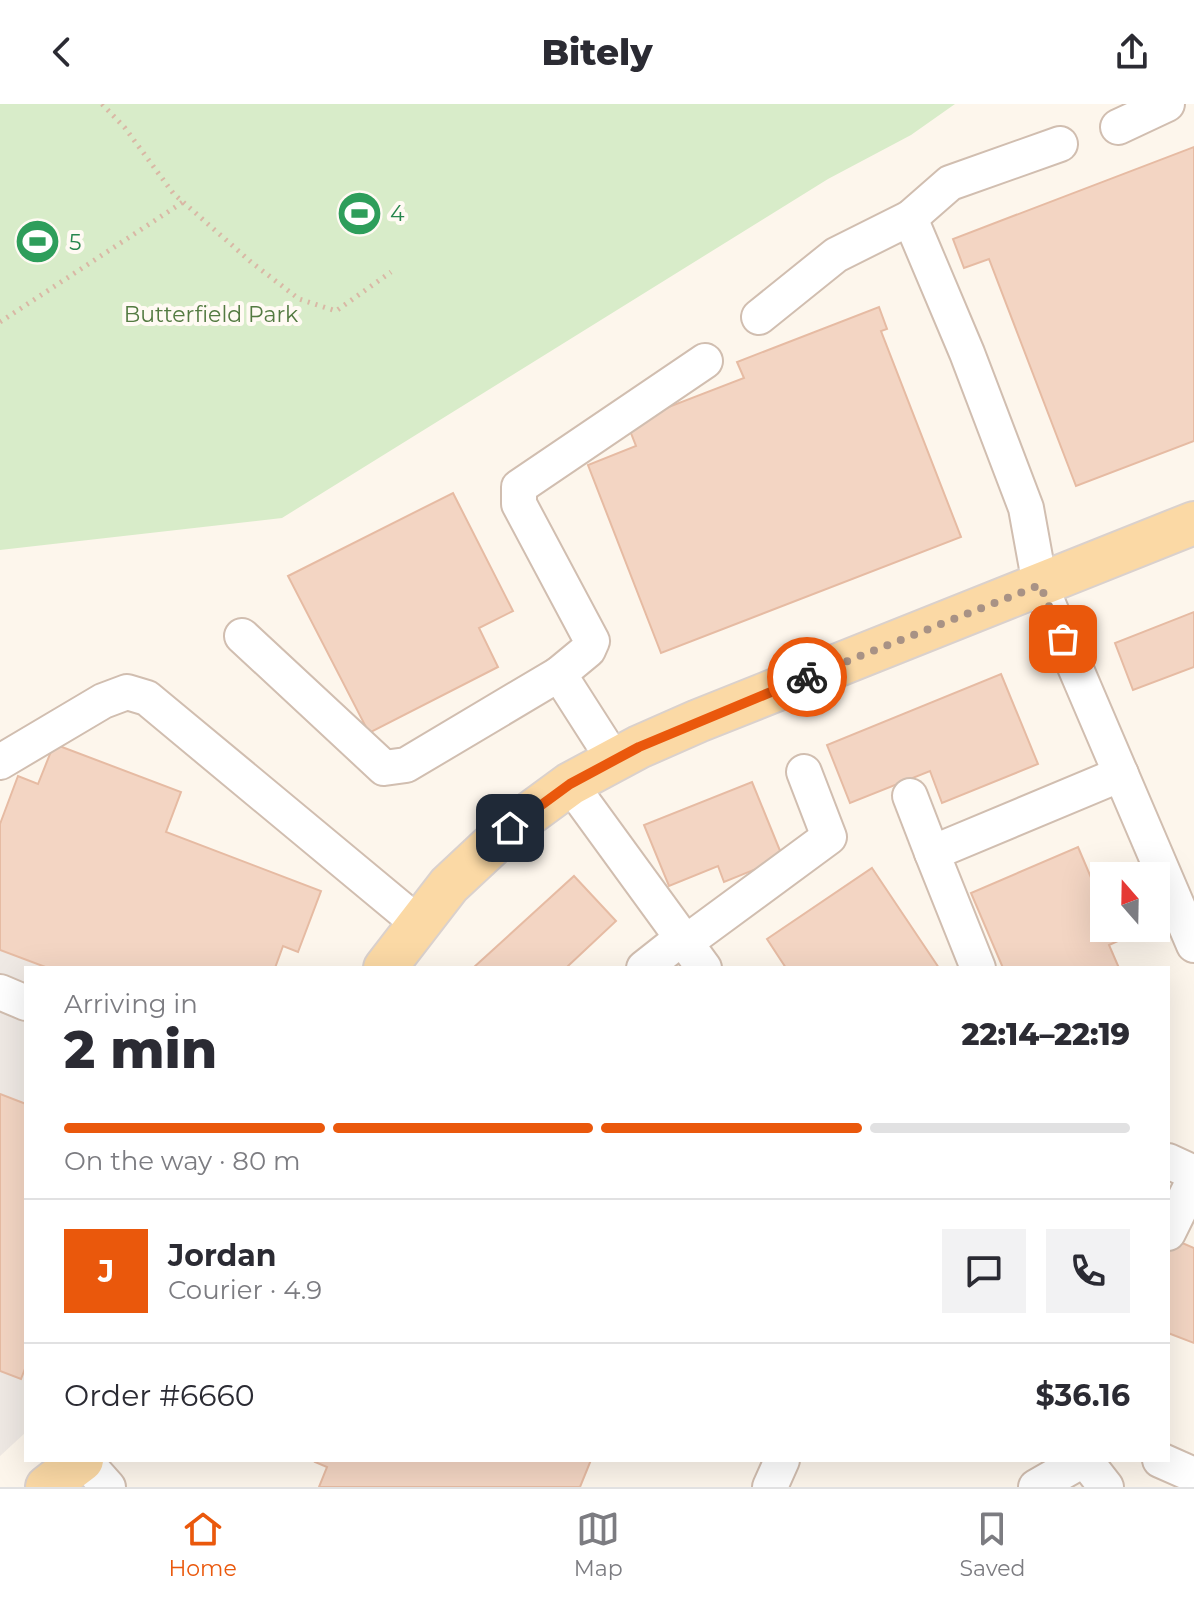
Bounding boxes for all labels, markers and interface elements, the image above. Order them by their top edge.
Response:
icon: back [40,30,84,74]
text: Bitely [541,30,653,74]
icon: share [1110,30,1154,74]
sports icon: 4 [335,189,383,237]
place label: 4 [390,200,405,227]
sports icon: 5 [14,218,62,266]
place label: 5 [69,229,81,256]
park label: Butterfield Park [124,301,299,328]
pin [1029,605,1097,673]
icon: bag [1041,617,1085,661]
courier [767,637,847,717]
icon: bike [785,655,829,699]
pin [476,794,544,862]
icon: home [488,806,532,850]
north arrow [1090,862,1170,942]
map controls [1090,862,1170,942]
text: Arriving in [64,988,198,1020]
text: 22:14–22:19 [962,1016,1130,1053]
text: 2 min [64,1018,217,1081]
text: On the way · 80 m [64,1145,301,1177]
button: chat [942,1229,1026,1313]
button: phone [1046,1229,1130,1313]
text: Jordan [168,1237,277,1274]
text: J [98,1253,114,1290]
text: Courier · 4.9 [168,1274,322,1306]
text: Order #6660 [64,1377,255,1414]
text: $36.16 [1036,1377,1130,1414]
tab: Home [168,1507,237,1582]
tab: Map [574,1507,623,1582]
tab: Saved [959,1507,1026,1582]

